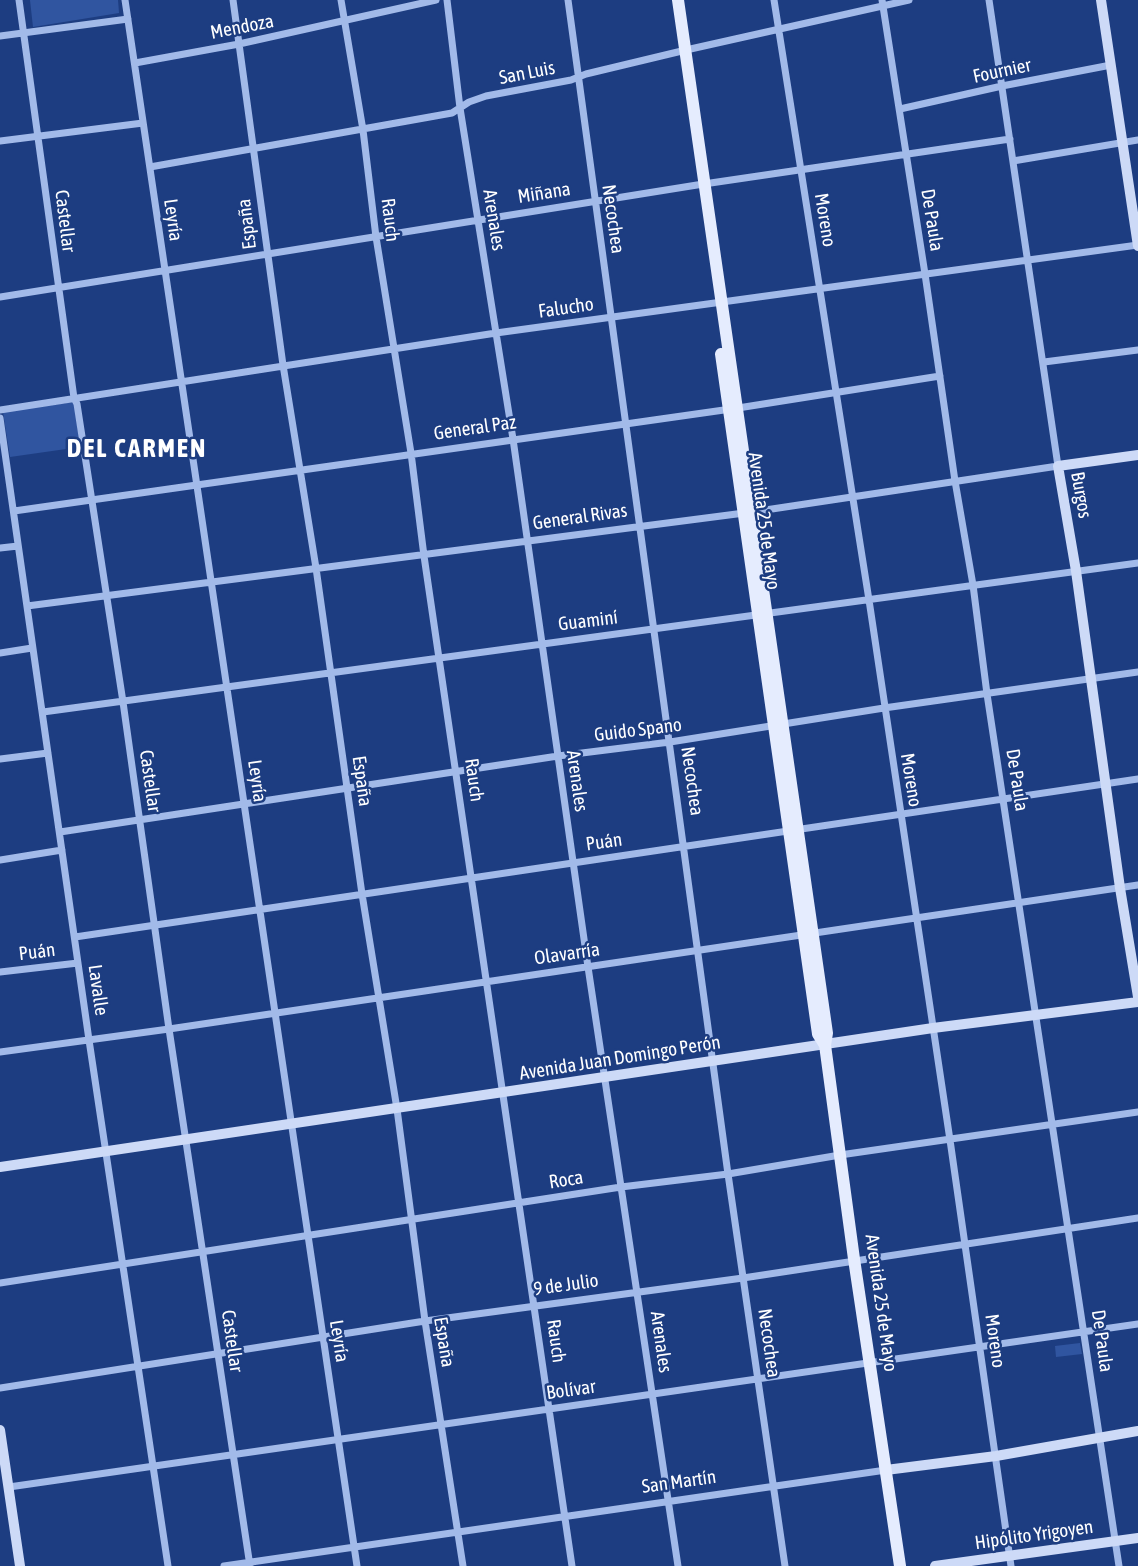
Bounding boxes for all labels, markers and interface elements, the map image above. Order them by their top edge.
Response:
street label: Mendoza [208,10,276,44]
street label: Fournier [971,54,1033,88]
street label: San Luis [497,56,557,90]
street label: Miñana [516,178,572,208]
street label: Necochea [597,183,629,255]
street label: De Paula [916,187,948,253]
street label: Arenales [478,188,510,252]
street label: Castellar [50,189,80,253]
street label: Moreno [810,192,840,248]
street label: Leyría [159,197,187,243]
street label: España [233,197,261,251]
street label: Rauch [376,197,404,243]
street label: Falucho [537,293,595,323]
street label: General Paz [432,411,518,445]
district label: DEL CARMEN [68,433,206,465]
street label: Avenida 25 de Mayo [743,451,785,591]
street label: Burgos [1066,470,1096,520]
street label: General Rivas [531,499,629,535]
street label: Guaminí [557,606,619,636]
street label: Guido Spano [593,713,683,747]
street label: Necochea [676,745,708,817]
street label: De Paula [1001,747,1033,813]
street label: Castellar [134,748,166,814]
street label: Arenales [561,749,593,813]
street label: Moreno [896,752,926,808]
street label: España [347,754,377,808]
street label: Rauch [460,757,488,803]
street label: Leyría [243,758,271,804]
street label: Puán [584,828,624,856]
street label: Puán [17,938,57,966]
street label: Olavarría [533,938,601,970]
street label: Lavalle [83,963,113,1017]
street label: Avenida Juan Domingo Perón [518,1031,722,1085]
street label: Roca [547,1166,585,1194]
street label: Avenida 25 de Mayo [860,1233,902,1373]
street label: 9 de Julio [532,1269,600,1301]
street label: Necochea [753,1307,785,1379]
street label: Castellar [216,1308,248,1374]
street label: De Paula [1086,1308,1118,1374]
street label: Arenales [645,1310,677,1374]
street label: Moreno [980,1313,1010,1369]
street label: España [429,1315,459,1369]
street label: Leyría [324,1318,354,1364]
street label: Rauch [542,1318,570,1364]
street label: Bolívar [545,1375,597,1405]
street label: San Martín [640,1466,718,1498]
street label: Hipólito Yrigoyen [973,1515,1095,1555]

